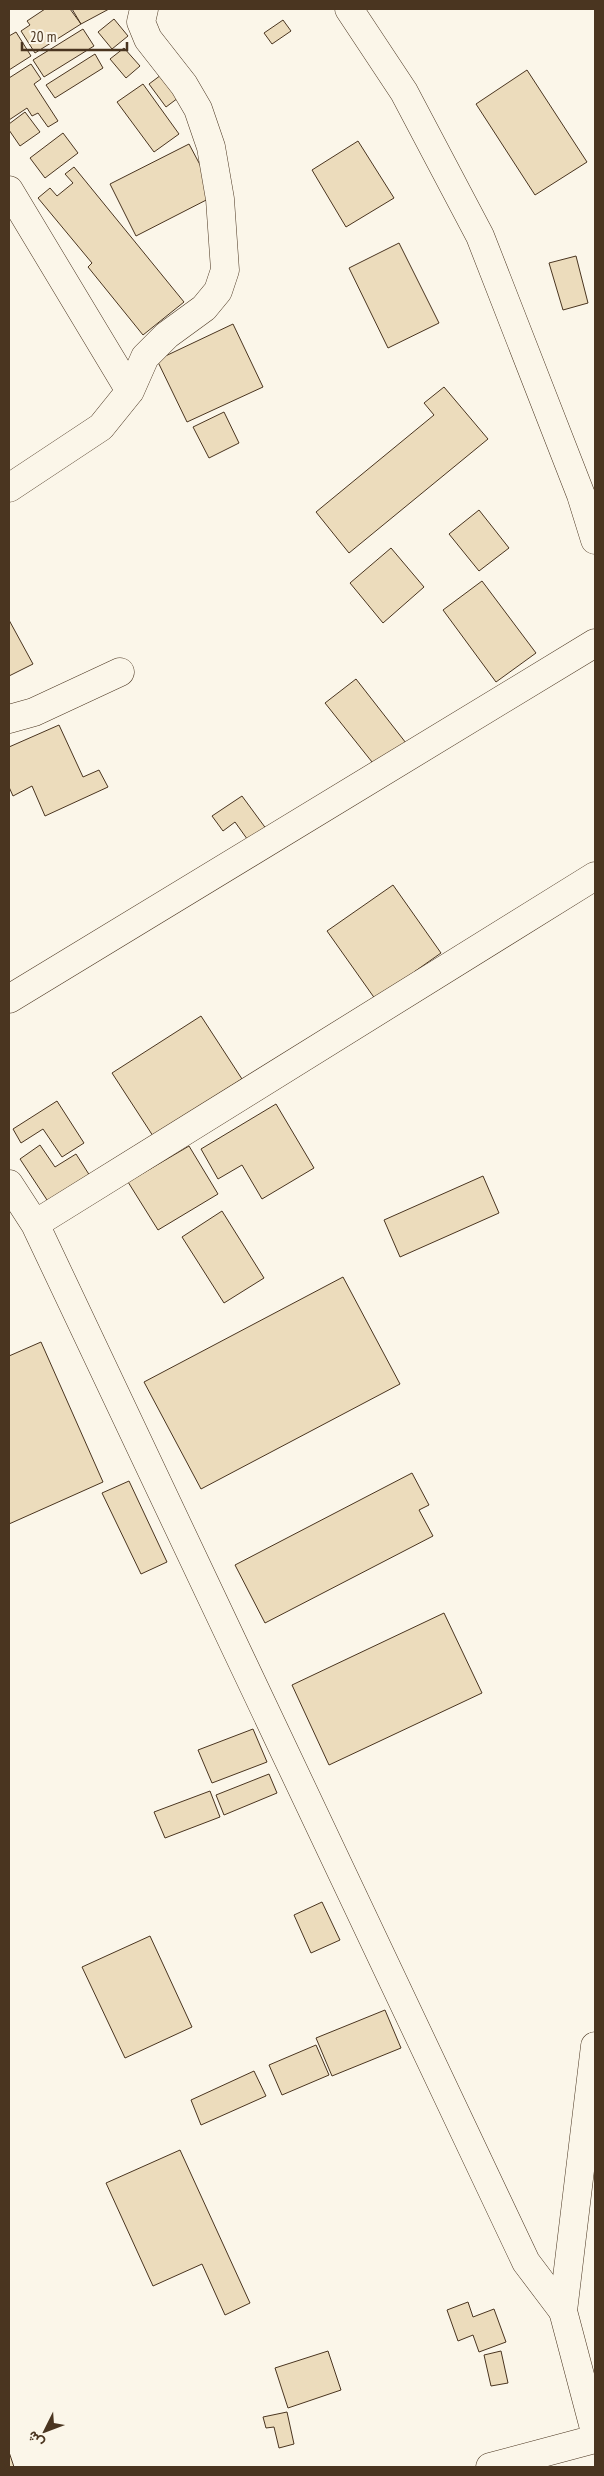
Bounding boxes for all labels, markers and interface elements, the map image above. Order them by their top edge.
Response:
scale bar [22,20,128,52]
text: 20 m [30,27,56,46]
north arrow [20,2406,70,2456]
text: ش [23,2427,48,2452]

